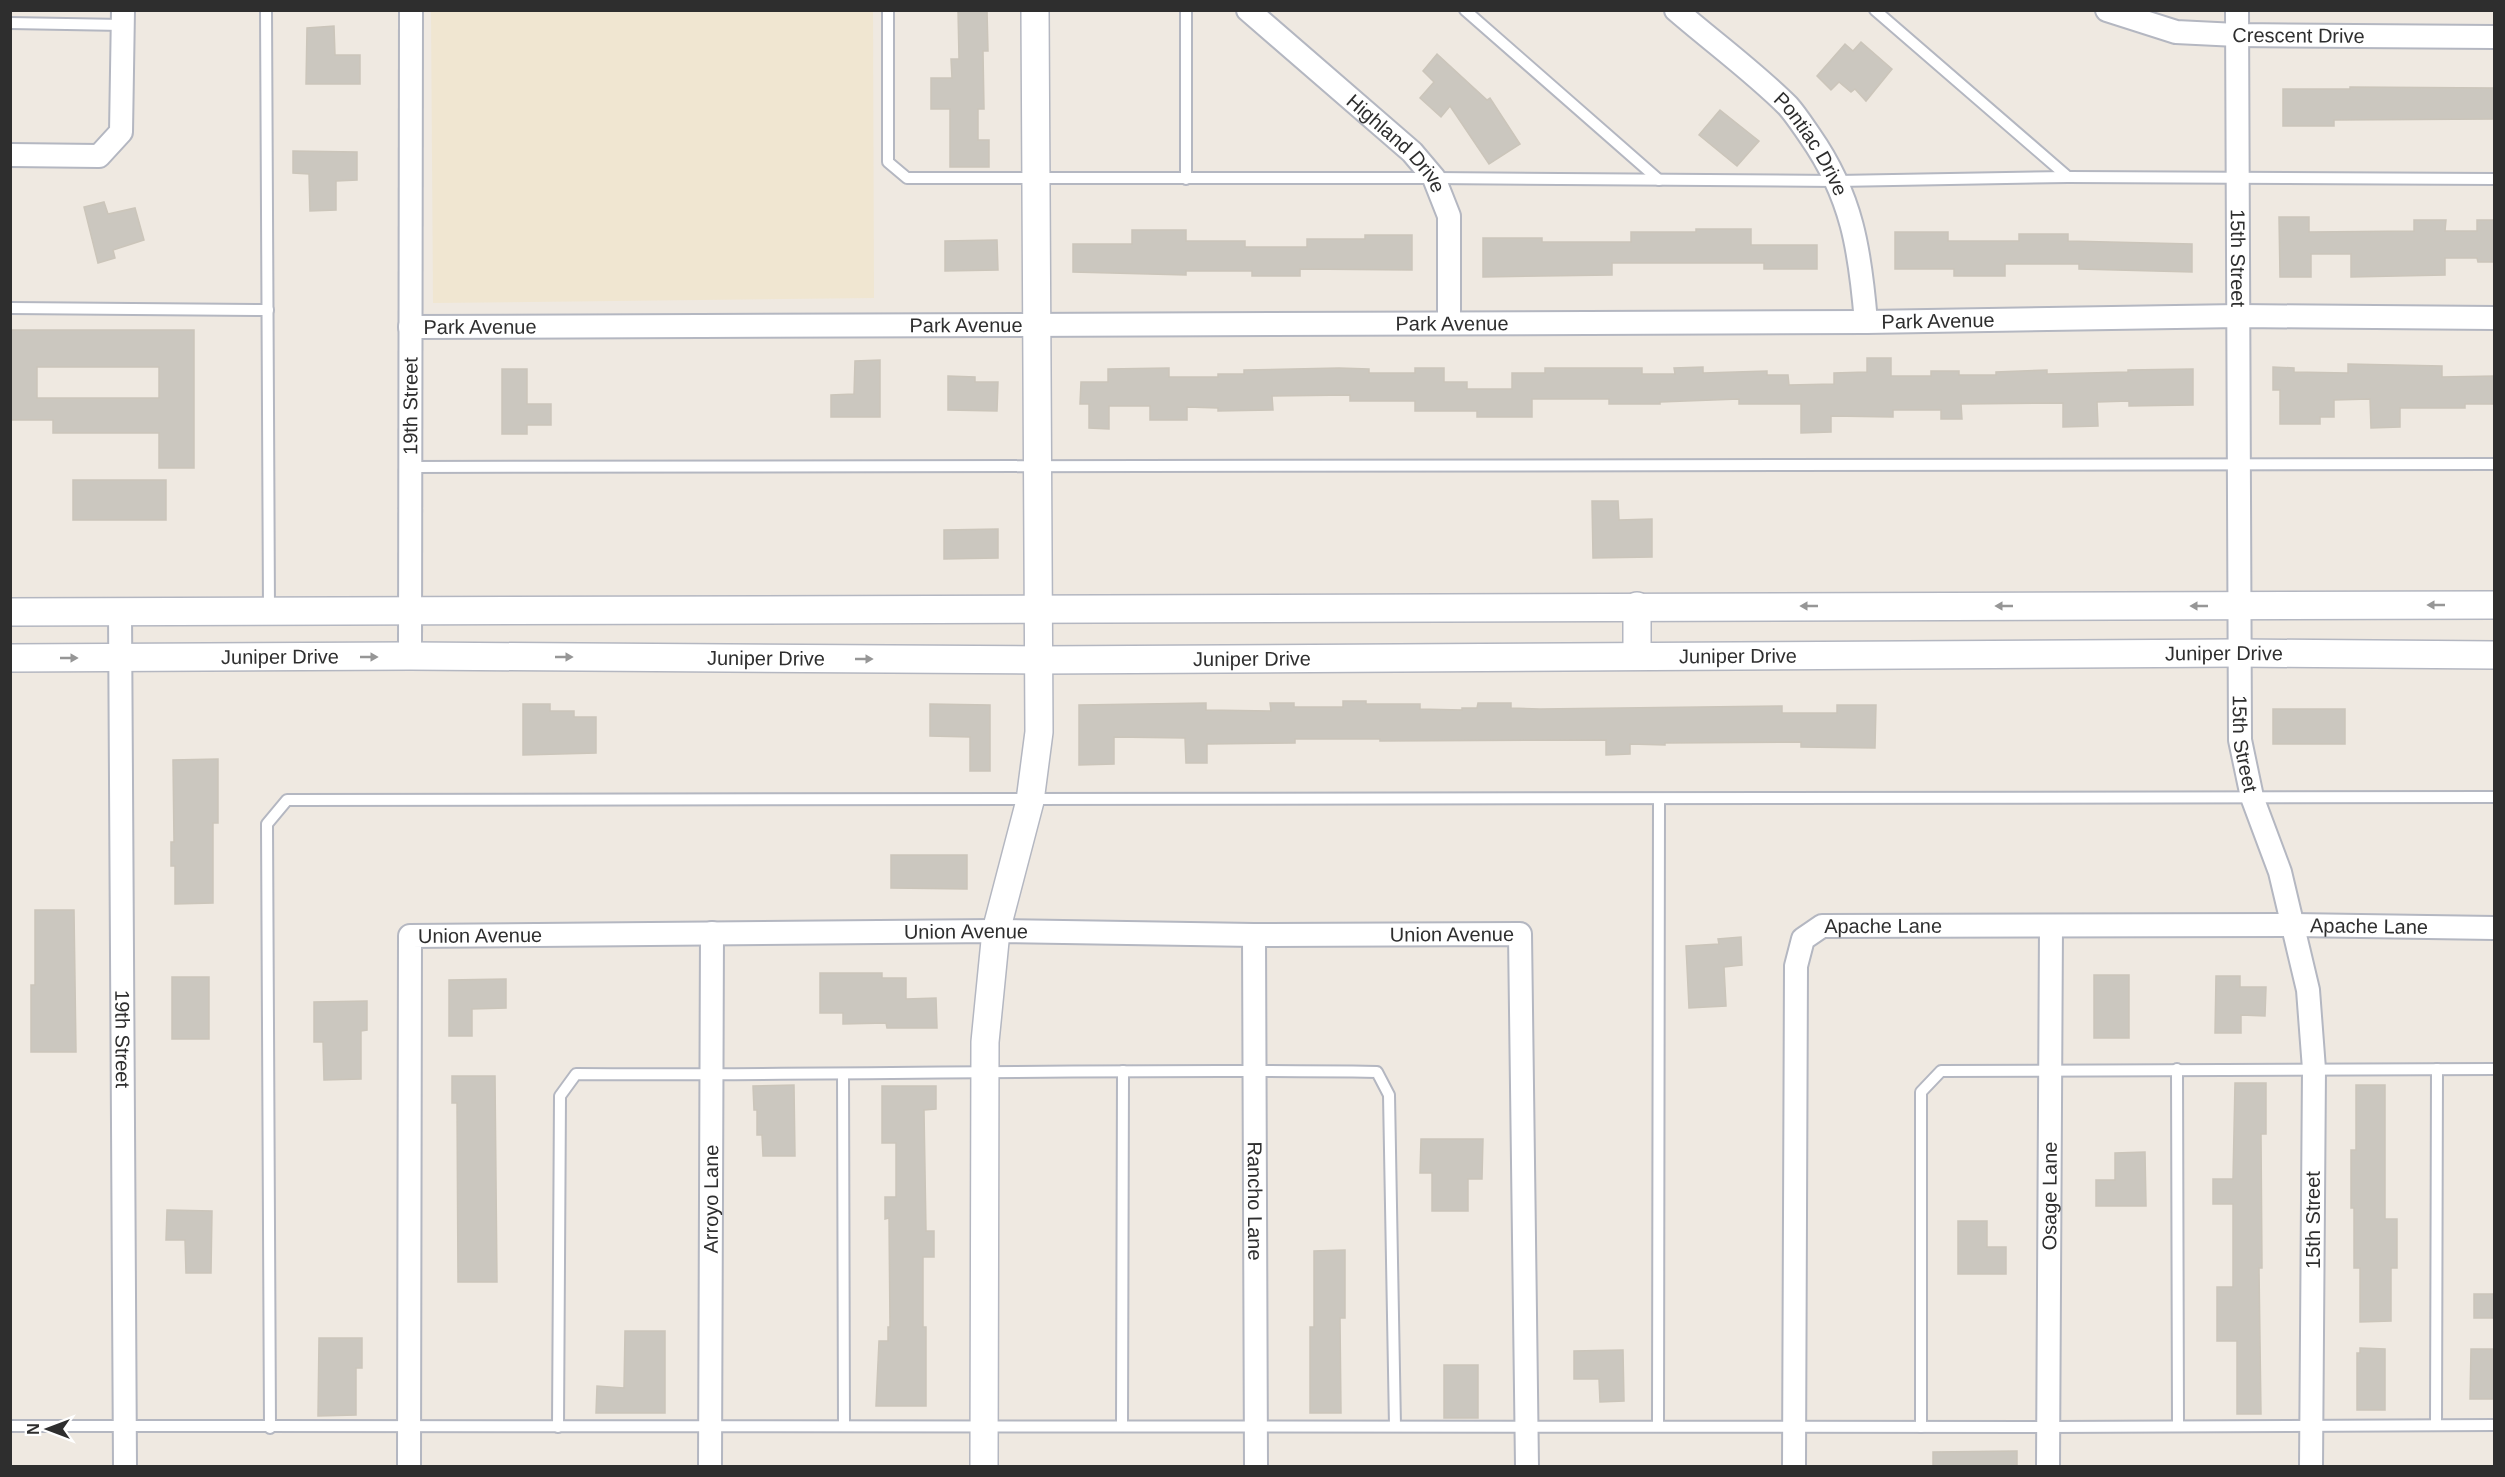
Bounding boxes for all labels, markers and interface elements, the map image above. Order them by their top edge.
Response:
street label: Crescent Drive [2232,24,2365,47]
street label: Pontiac Drive [1770,88,1852,199]
street label: Highland Drive [1342,90,1450,196]
street label: 15th Street [2227,209,2249,307]
street label: Park Avenue [1881,309,1995,333]
street label: Park Avenue [1395,312,1509,335]
street label: Park Avenue [909,314,1023,336]
street label: Park Avenue [423,316,537,338]
street label: 19th Street [399,357,421,455]
one-way arrow [2427,600,2446,610]
one-way arrow [1800,601,1819,611]
one-way arrow [1995,601,2014,611]
one-way arrow [2190,601,2209,611]
street label: Juniper Drive [2165,642,2283,664]
street label: Juniper Drive [221,645,339,668]
street label: Juniper Drive [1679,645,1797,667]
street label: Juniper Drive [707,647,825,670]
street label: Juniper Drive [1193,647,1311,670]
one-way arrow [359,652,378,661]
one-way arrow [554,652,573,662]
one-way arrow [59,653,78,663]
one-way arrow [854,654,873,664]
street label: 15th Street [2229,695,2262,794]
street label: Apache Lane [2310,914,2428,938]
street label: Apache Lane [1824,915,1942,937]
street label: Union Avenue [904,920,1028,943]
street label: Union Avenue [1390,923,1514,945]
street label: Union Avenue [418,924,542,947]
street label: 19th Street [111,990,134,1088]
street label: Rancho Lane [1244,1141,1266,1261]
street label: Osage Lane [2038,1141,2061,1251]
street label: Arroyo Lane [700,1144,722,1254]
street label: 15th Street [2302,1171,2324,1269]
north arrow [18,1399,78,1459]
text: N [25,1423,42,1435]

